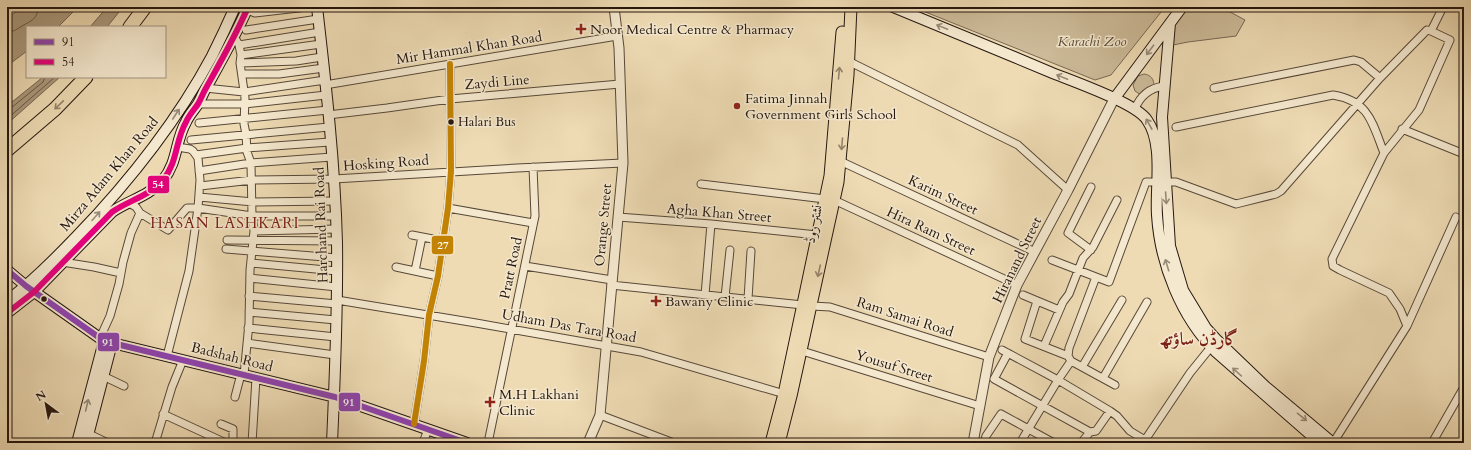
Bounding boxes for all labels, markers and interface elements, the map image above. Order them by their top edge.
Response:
place label: Noor Medical Centre & Pharmacy [590,20,795,39]
marker: Noor Medical Centre & Pharmacy [575,23,587,35]
one-way arrow [936,23,948,30]
legend [26,26,166,78]
street label: Mir Hammal Khan Road [395,27,544,69]
park label: Karachi Zoo [1058,32,1127,51]
text: 91 [62,34,74,50]
one-way arrow [1146,44,1155,55]
text: 54 [62,54,74,70]
one-way arrow [835,67,842,80]
street label: Zaydi Line [464,70,530,94]
one-way arrow [1057,72,1069,80]
place label: Fatima Jinnah Government Girls School [745,89,897,124]
one-way arrow [54,100,64,110]
marker: Fatima Jinnah Government Girls School [732,101,742,111]
one-way arrow [172,109,180,120]
street label: Mirza Adam Khan Road [55,112,163,235]
place label: Halari Bus [458,113,516,131]
marker: Halari Bus [446,117,456,127]
one-way arrow [1144,118,1152,130]
one-way arrow [838,137,845,150]
street label: Hosking Road [343,150,430,175]
street label: Harchand Rai Road [309,166,333,283]
street label: Karim Street [905,171,981,220]
line badge: 54 [147,175,170,194]
text: 54 [152,177,164,192]
street label: Orange Street [590,182,616,267]
one-way arrow [1163,191,1170,204]
street label: Agha Khan Street [666,199,773,227]
street label: Hira Ram Street [884,202,979,260]
street label: نشتر روڈ [801,203,827,245]
one-way arrow [91,211,100,221]
district label: HASAN LASHKARI [150,213,300,233]
street label: Hiranand Street [988,213,1046,306]
line badge: 27 [431,235,454,255]
street label: Pratt Road [495,235,527,301]
text: 27 [437,238,449,253]
one-way arrow [1163,259,1170,272]
one-way arrow [815,265,823,278]
place label: Bawany Clinic [665,292,753,311]
street label: Ram Samai Road [854,292,956,342]
unlabelled marker [39,294,49,304]
marker: Bawany Clinic [650,295,662,307]
street label: Udham Das Tara Road [500,305,638,347]
district label: گارڈن ساؤتھ [1160,327,1238,352]
line badge: 91 [97,332,120,352]
text: 91 [102,335,114,350]
street label: Badshah Road [189,338,275,376]
street label: Yousuf Street [853,345,935,387]
one-way arrow [1232,367,1243,376]
north arrow [26,384,66,424]
place label: M.H Lakhani Clinic [499,385,579,420]
text: N [33,387,49,405]
line badge: 91 [338,392,361,412]
text: 91 [343,395,355,410]
marker: M.H Lakhani Clinic [484,396,496,408]
one-way arrow [83,399,91,412]
one-way arrow [1297,413,1307,422]

